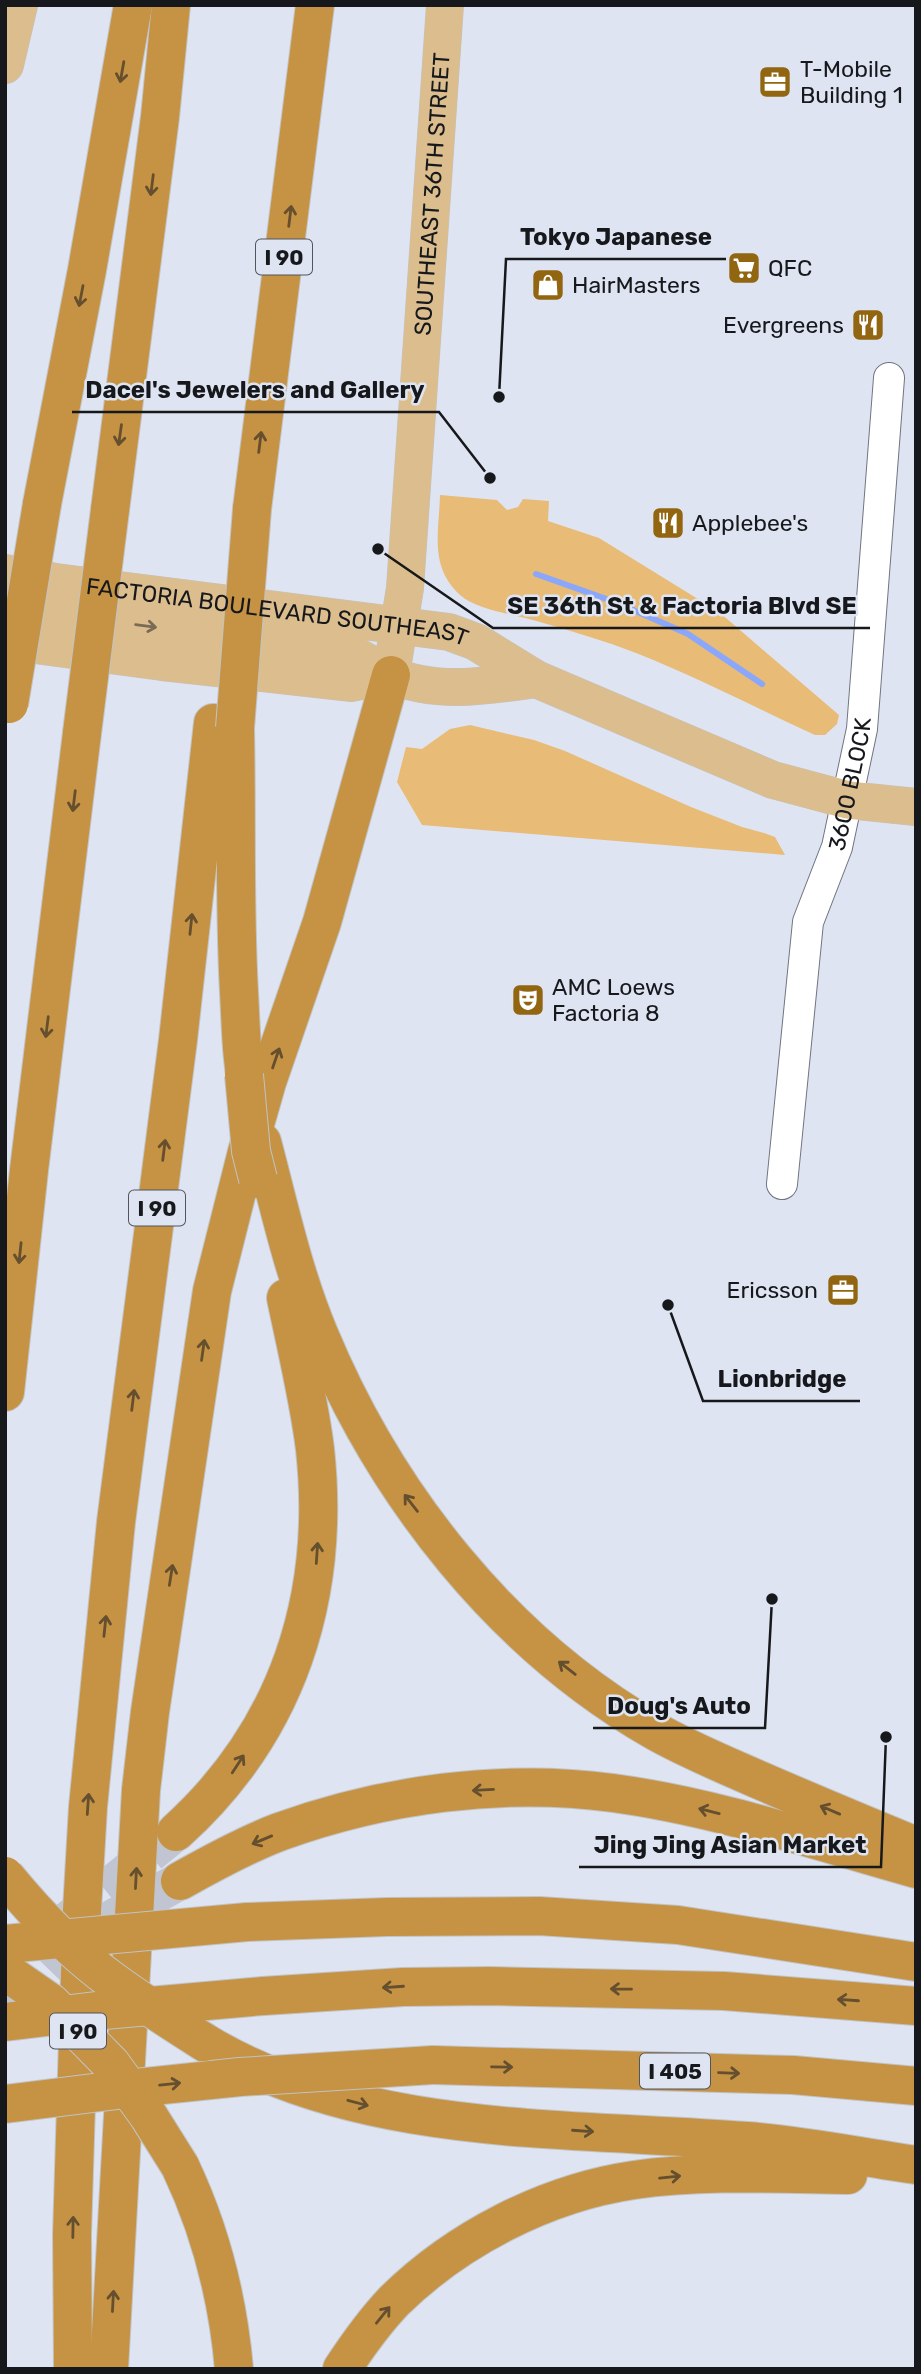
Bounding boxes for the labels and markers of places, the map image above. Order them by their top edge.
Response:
place label: T-Mobile Building 1 [800,55,903,109]
office icon: T-Mobile Building 1 [756,63,794,101]
callout: Tokyo Japanese [506,214,726,259]
supermarket icon: QFC [725,249,763,287]
place label: QFC [768,254,812,282]
shop icon: HairMasters [529,266,567,304]
place label: HairMasters [572,271,700,299]
restaurant icon: Evergreens [849,306,887,344]
place label: Evergreens [723,311,844,339]
callout: Dacel's Jewelers and Gallery [72,367,439,412]
restaurant icon: Applebee's [649,504,687,542]
place label: Applebee's [692,509,808,537]
callout: SE 36th St & Factoria Blvd SE [493,583,870,628]
place label: AMC Loews Factoria 8 [552,973,675,1027]
theatre icon: AMC Loews Factoria 8 [509,981,547,1019]
office icon: Ericsson [824,1271,862,1309]
place label: Ericsson [726,1276,818,1304]
callout: Lionbridge [703,1356,860,1401]
callout: Doug's Auto [593,1683,765,1728]
callout: Jing Jing Asian Market [579,1822,881,1867]

